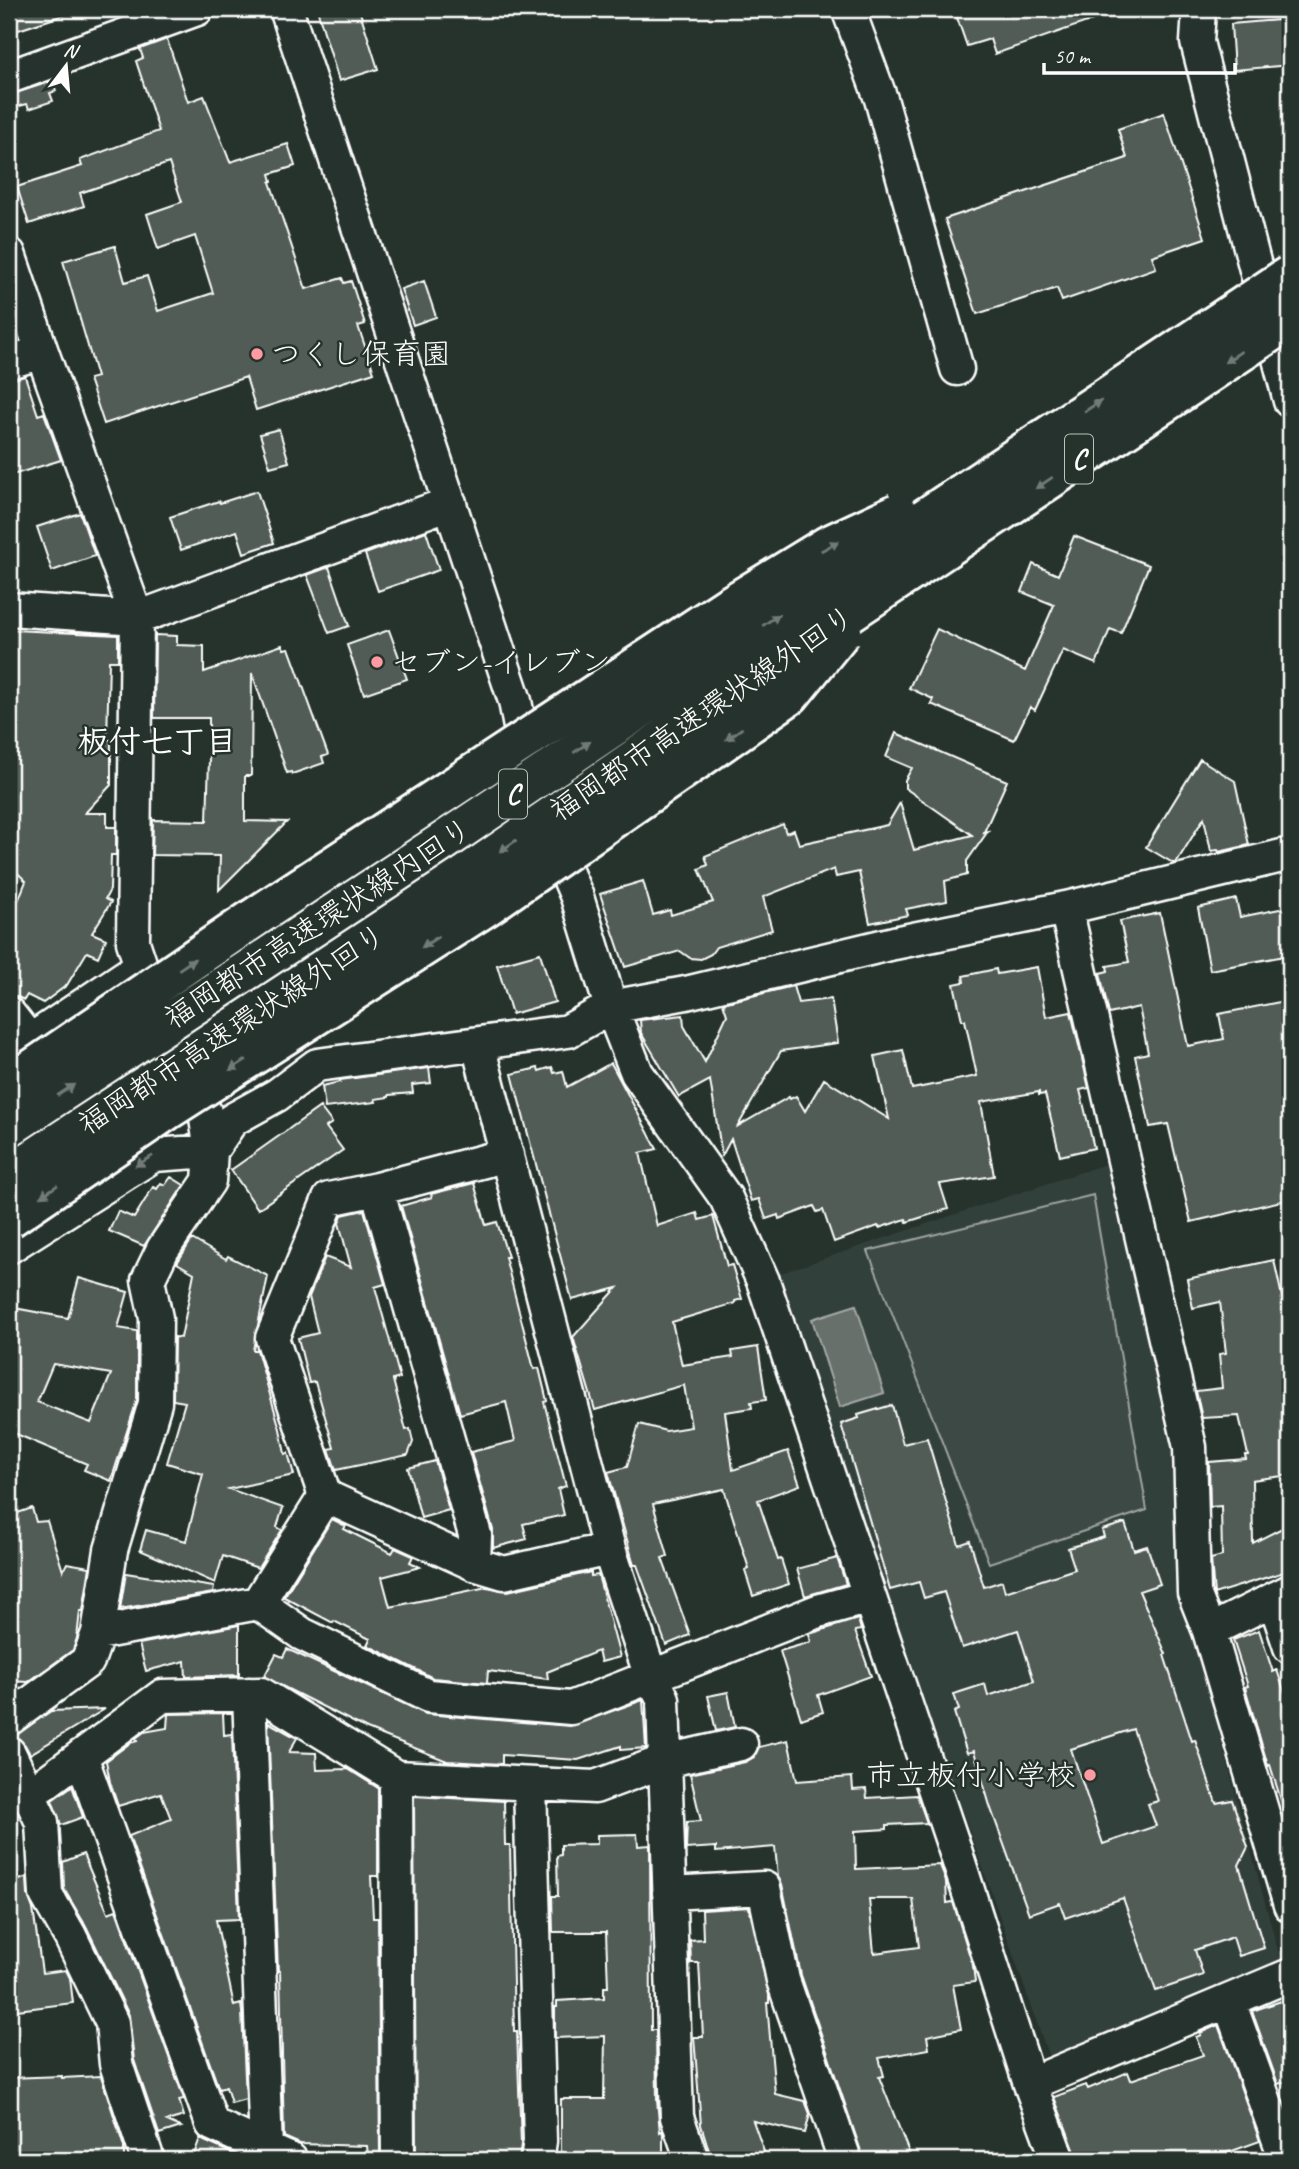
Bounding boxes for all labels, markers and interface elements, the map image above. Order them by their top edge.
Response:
north arrow [32,32,102,102]
scale bar [1044,32,1234,76]
text: N [61,37,82,65]
text: 50 m [1054,43,1092,69]
place label: つくし保育園 [271,335,451,373]
marker: つくし保育園 [249,346,265,362]
one-way arrow [1224,350,1243,363]
one-way arrow [1084,399,1102,413]
road number: C [1065,434,1093,484]
one-way arrow [1034,476,1054,489]
one-way arrow [820,540,840,552]
street label: 福岡都市高速環状線外回り [542,597,862,829]
one-way arrow [761,614,781,627]
place label: セブン-イレブン [391,643,611,681]
marker: セブン-イレブン [369,654,385,670]
district label: 板付七丁目 [77,721,237,762]
one-way arrow [725,727,743,741]
one-way arrow [572,741,592,754]
road number: C [499,770,527,818]
street label: 福岡都市高速環状線内回り [157,809,479,1037]
one-way arrow [499,839,517,853]
street label: 福岡都市高速環状線外回り [71,915,393,1143]
one-way arrow [420,936,440,949]
one-way arrow [178,957,196,971]
one-way arrow [228,1058,248,1071]
one-way arrow [57,1083,75,1097]
one-way arrow [135,1155,154,1168]
one-way arrow [39,1185,59,1198]
place label: 市立板付小学校 [866,1756,1076,1794]
marker: 市立板付小学校 [1082,1767,1098,1783]

